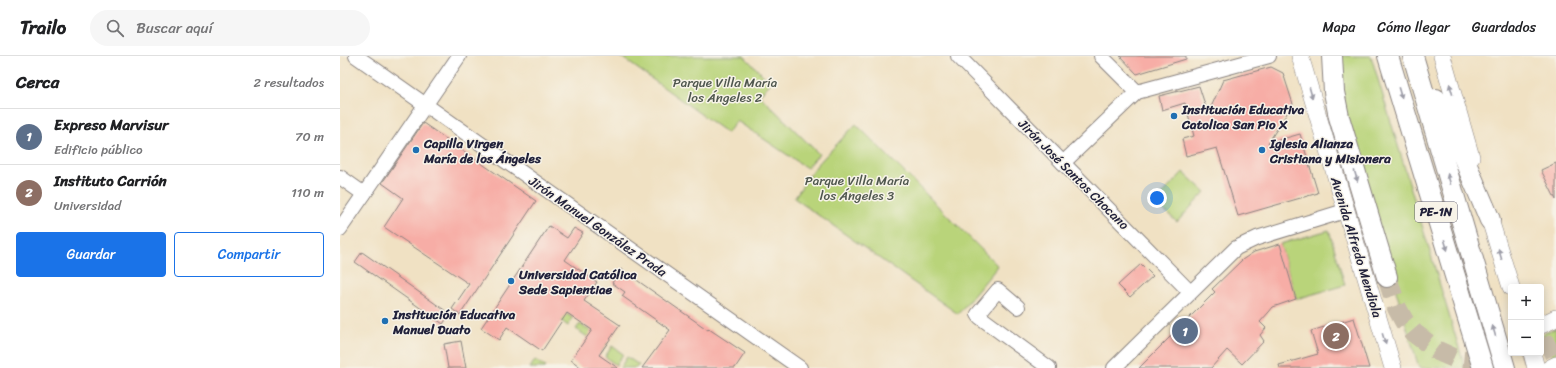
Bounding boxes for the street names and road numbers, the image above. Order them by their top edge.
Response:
street label: Jirón José Santos Chocano [1012,113,1135,236]
street label: Jirón Manuel González Prada [523,169,672,283]
street label: Avenida Alfredo Mendiola [1324,173,1389,321]
road number: PE-1N [1415,202,1457,222]

